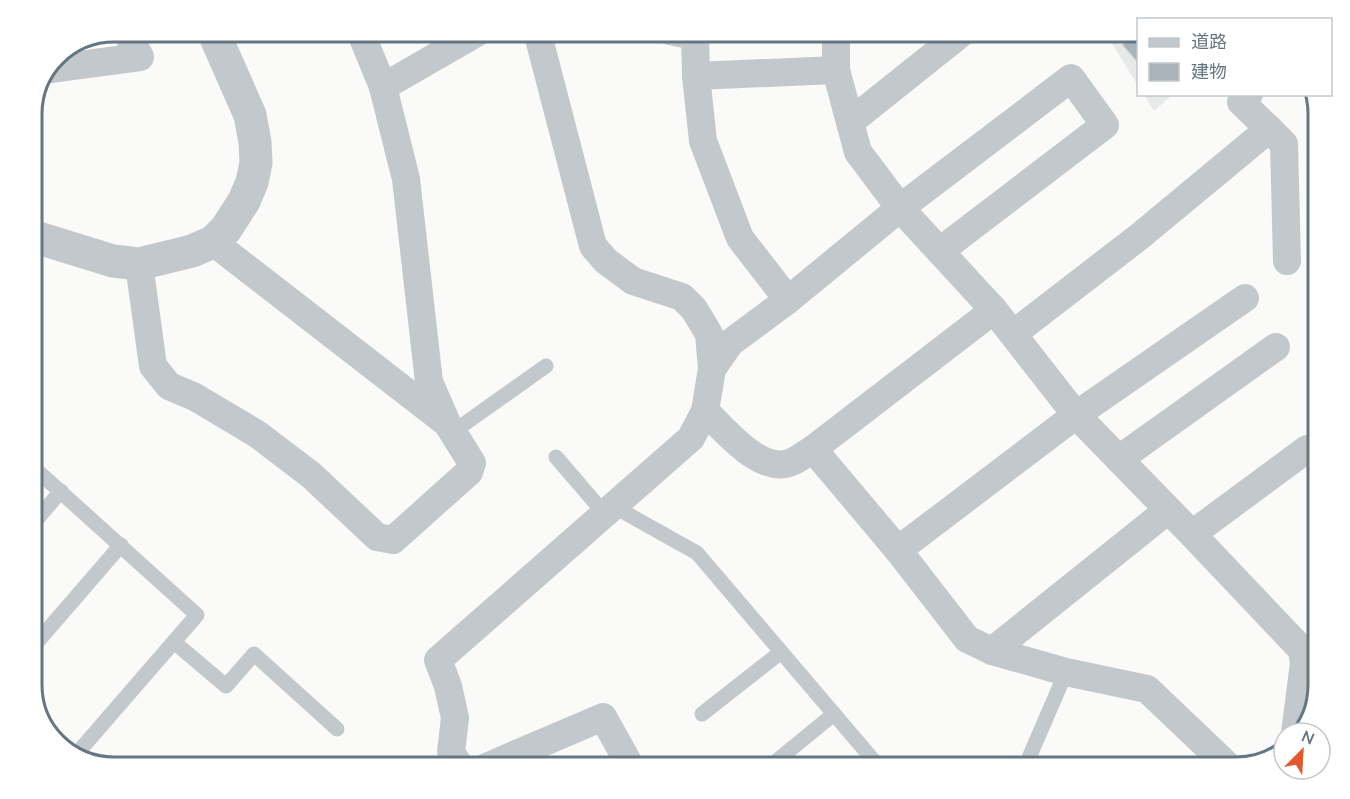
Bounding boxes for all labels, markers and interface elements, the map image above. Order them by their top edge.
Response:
legend [1137,18,1332,96]
text: 道路 [1191,30,1227,54]
text: 建物 [1191,60,1227,84]
north arrow [1272,721,1332,781]
text: N [1298,726,1318,751]

